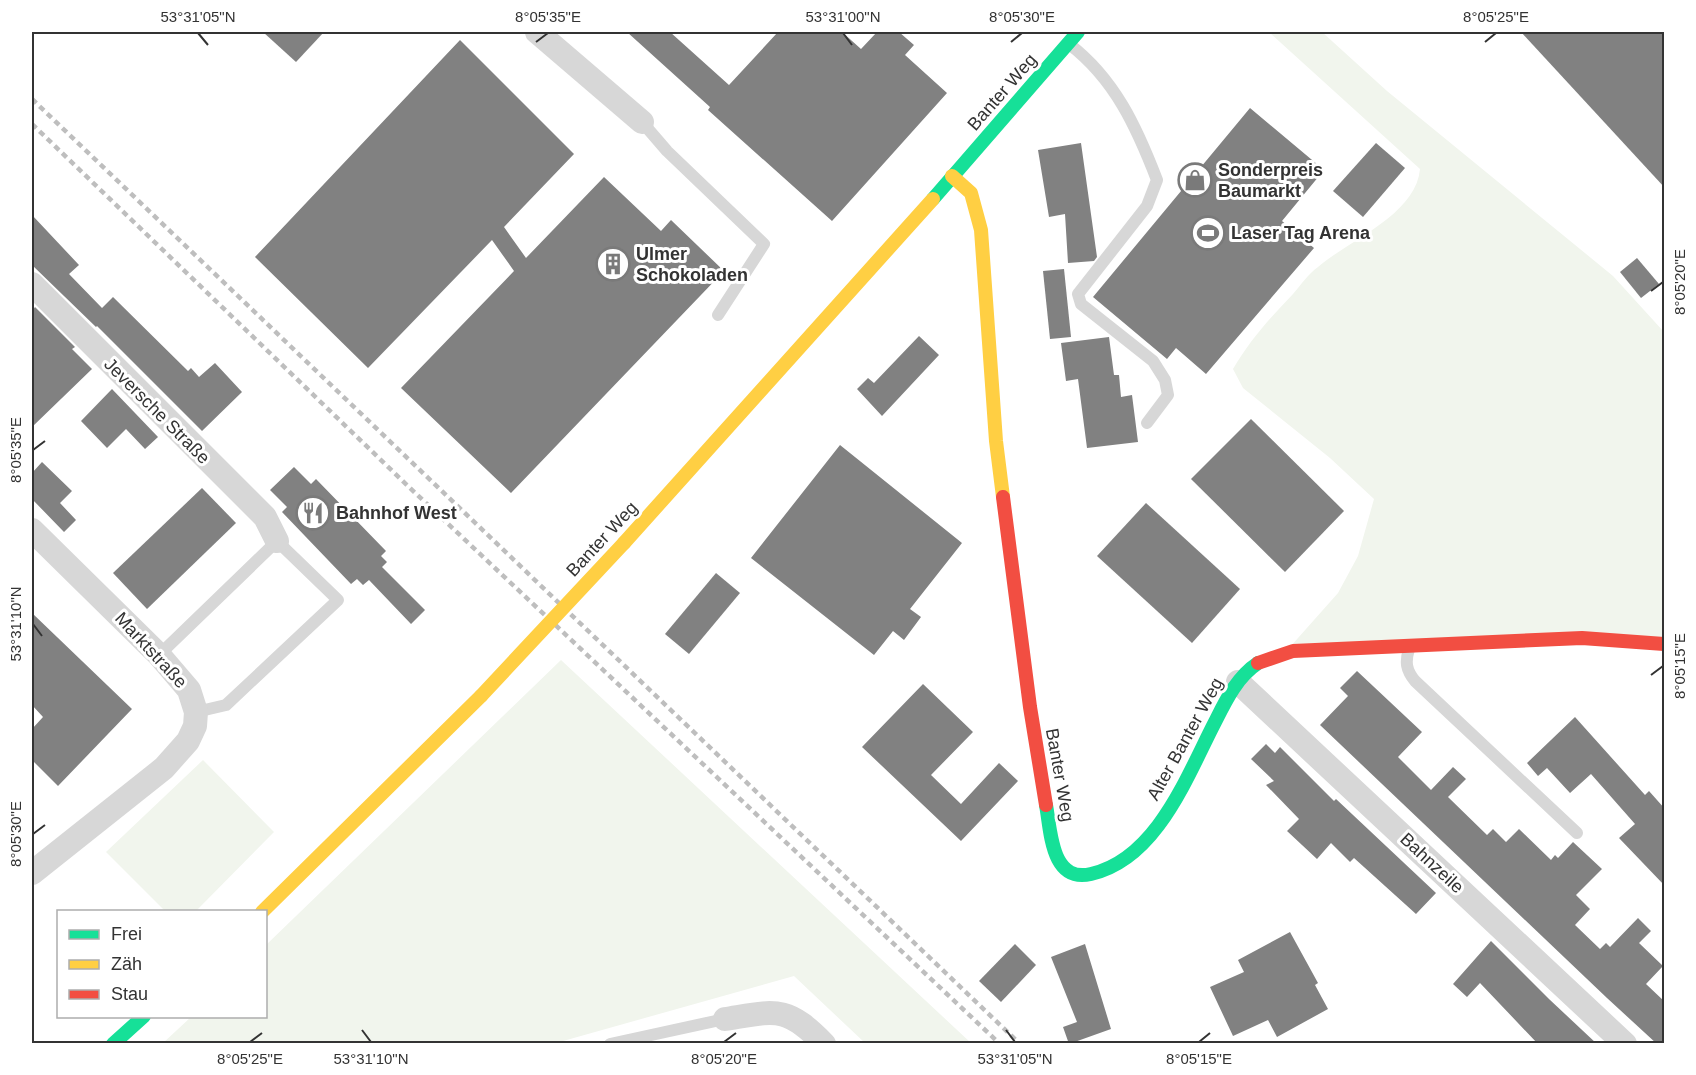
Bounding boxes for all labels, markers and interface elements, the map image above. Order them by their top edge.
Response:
text: 53°31'05"N [160,8,236,25]
text: 8°05'35"E [515,8,581,25]
text: 53°31'00"N [805,8,881,25]
text: 8°05'30"E [989,8,1055,25]
text: 8°05'25"E [1463,8,1529,25]
street label: Banter Weg [963,50,1041,134]
place label: Sonderpreis Baumarkt [1218,160,1323,201]
shop icon: Sonderpreis Baumarkt [1177,162,1213,198]
sports icon: Laser Tag Arena [1190,215,1226,251]
place label: Laser Tag Arena [1231,223,1371,243]
place label: Ulmer Schokoladen [636,244,748,285]
building icon: Ulmer Schokoladen [595,246,631,282]
text: 8°05'20"E [1671,249,1688,315]
street label: Jeversche Straße [100,354,214,468]
text: 8°05'35"E [7,417,24,483]
restaurant icon: Bahnhof West [295,495,331,531]
street label: Banter Weg [562,498,642,580]
place label: Bahnhof West [336,503,457,523]
text: 53°31'10"N [7,586,24,662]
street label: Marktstraße [111,608,191,692]
text: 8°05'15"E [1671,633,1688,699]
street label: Alter Banter Weg [1143,674,1227,804]
street label: Banter Weg [1042,727,1078,823]
text: 8°05'30"E [7,801,24,867]
street label: Bahnzeile [1396,829,1468,897]
legend [57,910,267,1018]
text: Frei [111,924,142,944]
text: Zäh [111,954,142,974]
text: Stau [111,984,148,1004]
text: 8°05'25"E [217,1050,283,1067]
text: 53°31'10"N [333,1050,409,1067]
text: 8°05'20"E [691,1050,757,1067]
text: 53°31'05"N [977,1050,1053,1067]
text: 8°05'15"E [1166,1050,1232,1067]

